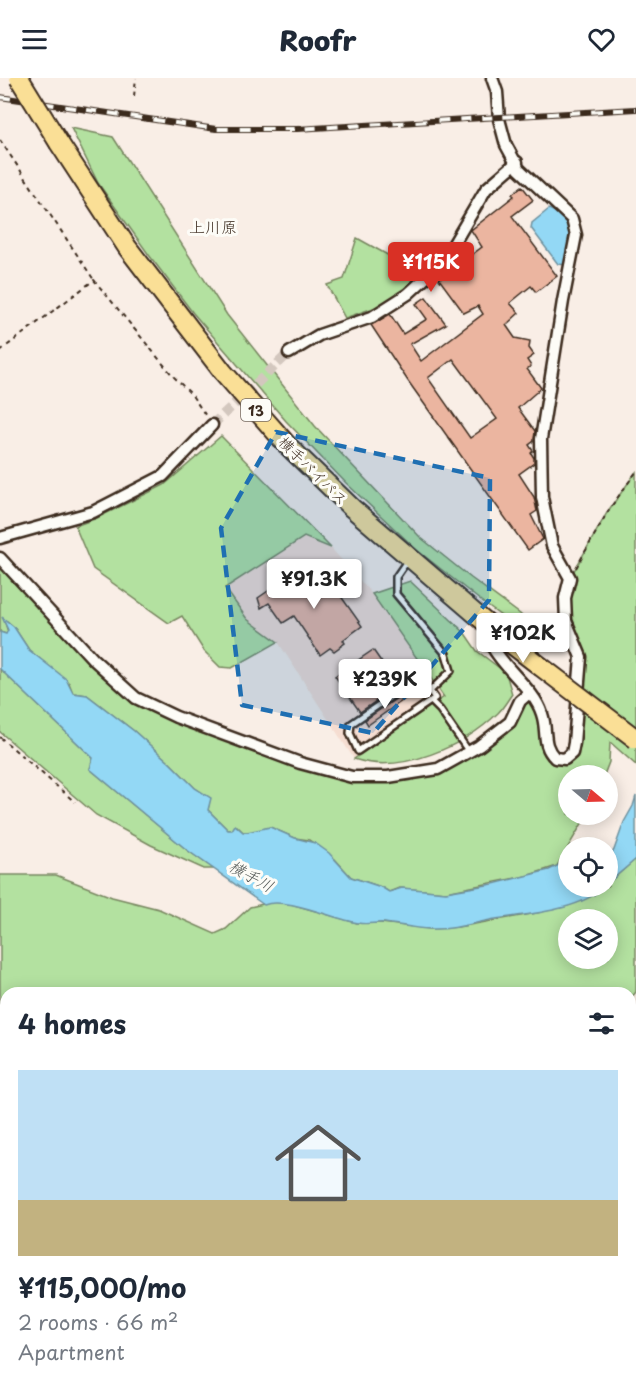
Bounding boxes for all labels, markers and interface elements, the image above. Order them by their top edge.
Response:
text: Roofr [279,19,357,60]
icon: menu [18,23,51,56]
icon: heart [585,23,618,56]
district label: 上川原 [189,214,237,238]
pin: ¥115K [389,242,473,293]
text: ¥115K [402,246,460,276]
road number: 13 [241,399,271,421]
street label: 横手バイパス [274,430,354,510]
pin: ¥91.3K [265,559,363,610]
text: ¥91.3K [281,563,347,593]
pin: ¥102K [481,613,565,664]
text: ¥102K [490,617,556,647]
pin: ¥239K [343,659,427,710]
text: ¥239K [353,663,417,693]
north arrow [558,765,618,825]
map controls [558,765,618,969]
button: locate [558,837,618,897]
water label: 横手川 [225,853,279,897]
button: layers [558,909,618,969]
text: 4 homes [18,1004,126,1043]
icon: filters [585,1007,618,1040]
icon: home [264,1109,372,1217]
text: ¥115,000/mo [18,1268,186,1307]
text: 2 rooms · 66 m² [18,1307,178,1337]
text: Apartment [18,1337,125,1367]

